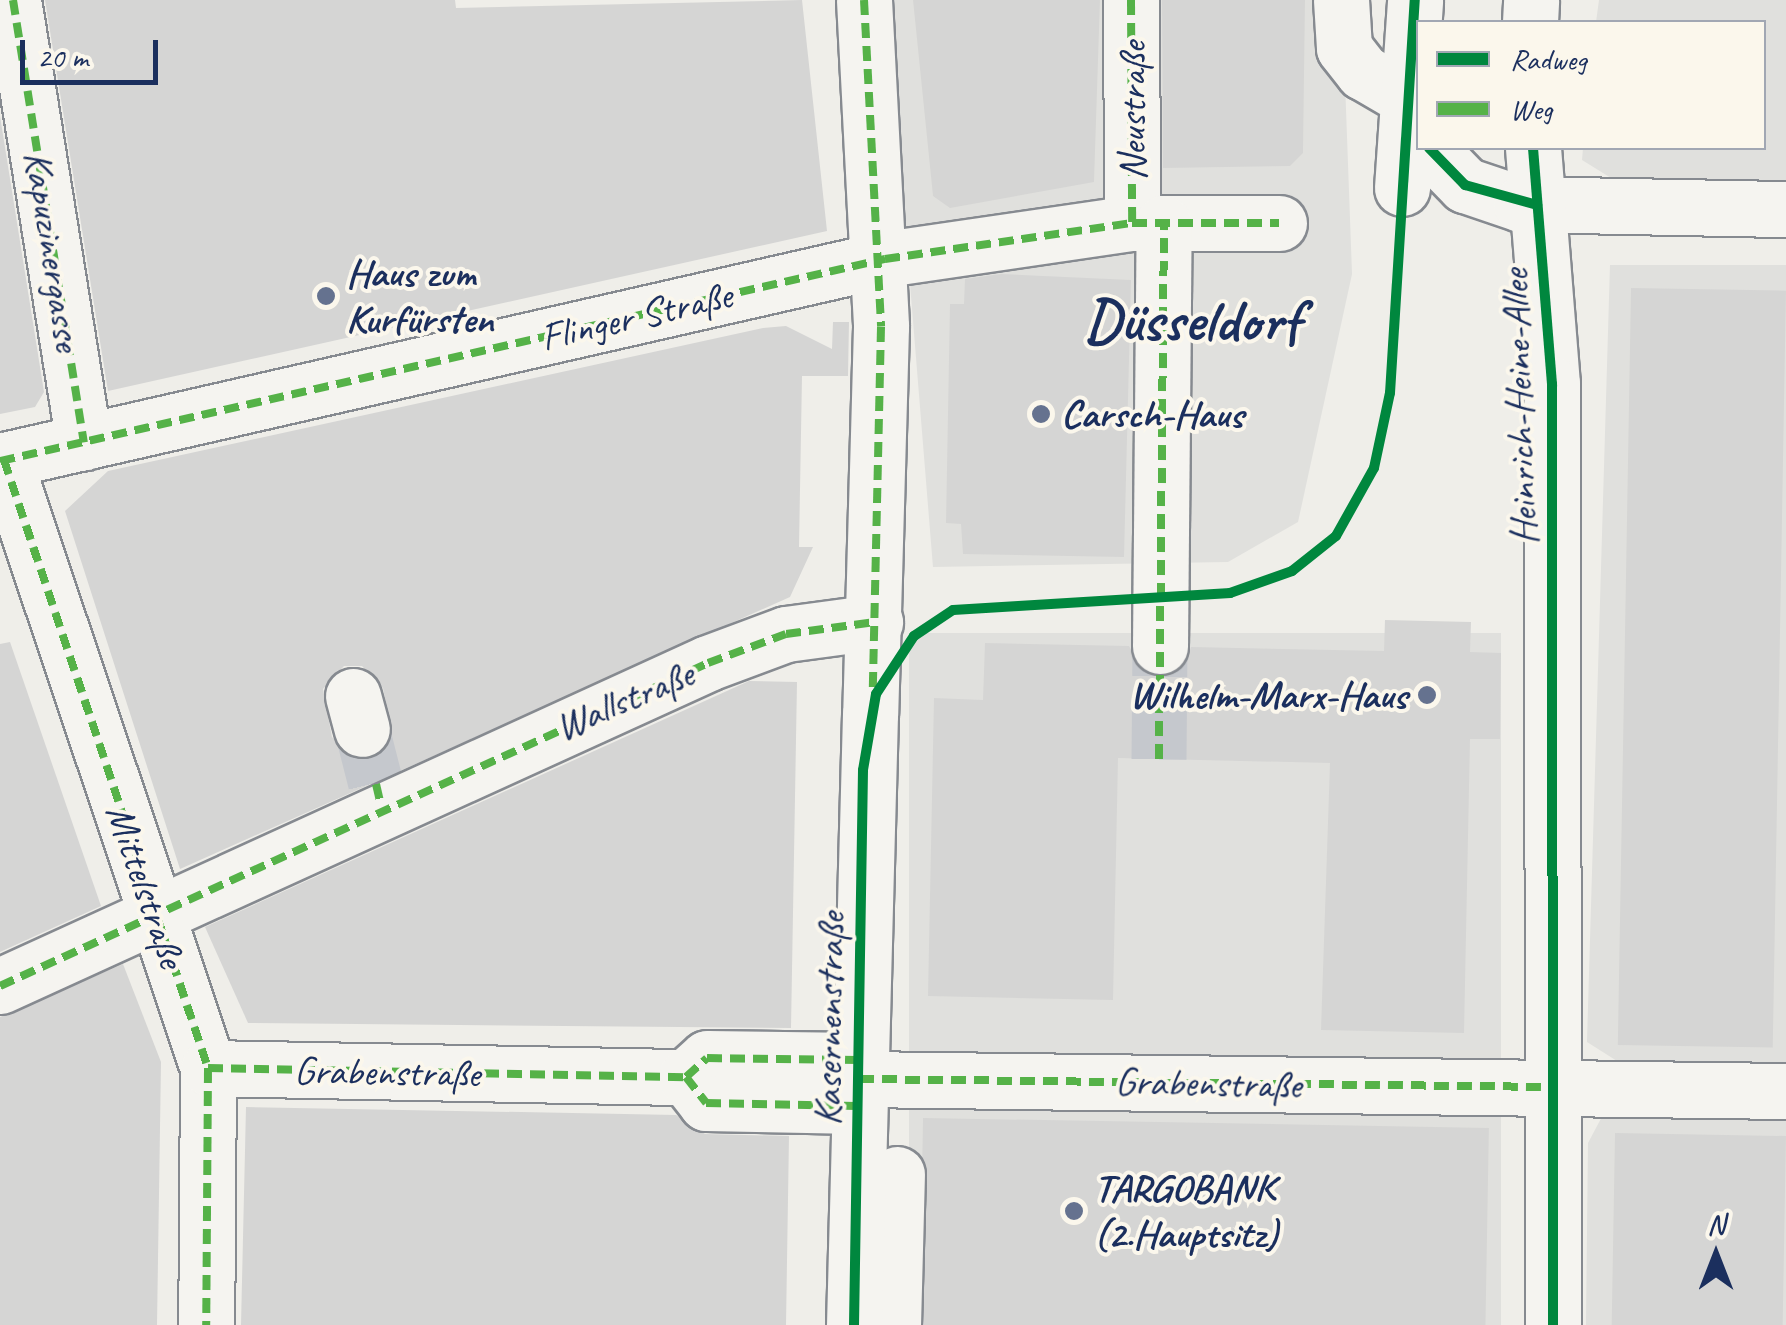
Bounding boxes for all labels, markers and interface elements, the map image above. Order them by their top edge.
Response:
scale bar [25,20,162,82]
legend [1416,20,1766,150]
text: 20 m [37,38,88,76]
text: Radweg [1510,40,1587,78]
street label: Neustraße [1108,42,1156,180]
text: Weg [1510,90,1552,128]
street label: Kapuzinergasse [14,148,92,354]
place label: Haus zum Kurfürsten [346,249,493,343]
street label: Heinrich-Heine-Allee [1490,268,1548,546]
street label: Flinger Straße [535,270,737,362]
district label: Düsseldorf [1084,284,1300,356]
marker: Haus zum Kurfürsten [315,285,337,307]
place label: Carsch-Haus [1061,390,1243,438]
marker: Carsch-Haus [1030,403,1052,425]
street label: Wallstraße [547,649,701,751]
place label: Wilhelm-Marx-Haus [1129,671,1407,719]
marker: Wilhelm-Marx-Haus [1416,684,1438,706]
street label: Mittelstraße [96,798,196,974]
street label: Kasernenstraße [803,912,855,1126]
street label: Grabenstraße [294,1046,480,1098]
street label: Grabenstraße [1115,1057,1301,1109]
place label: TARGOBANK (2.Hauptsitz) [1094,1164,1278,1258]
marker: TARGOBANK (2.Hauptsitz) [1063,1200,1085,1222]
north arrow [1666,1205,1766,1305]
text: N [1707,1207,1725,1242]

